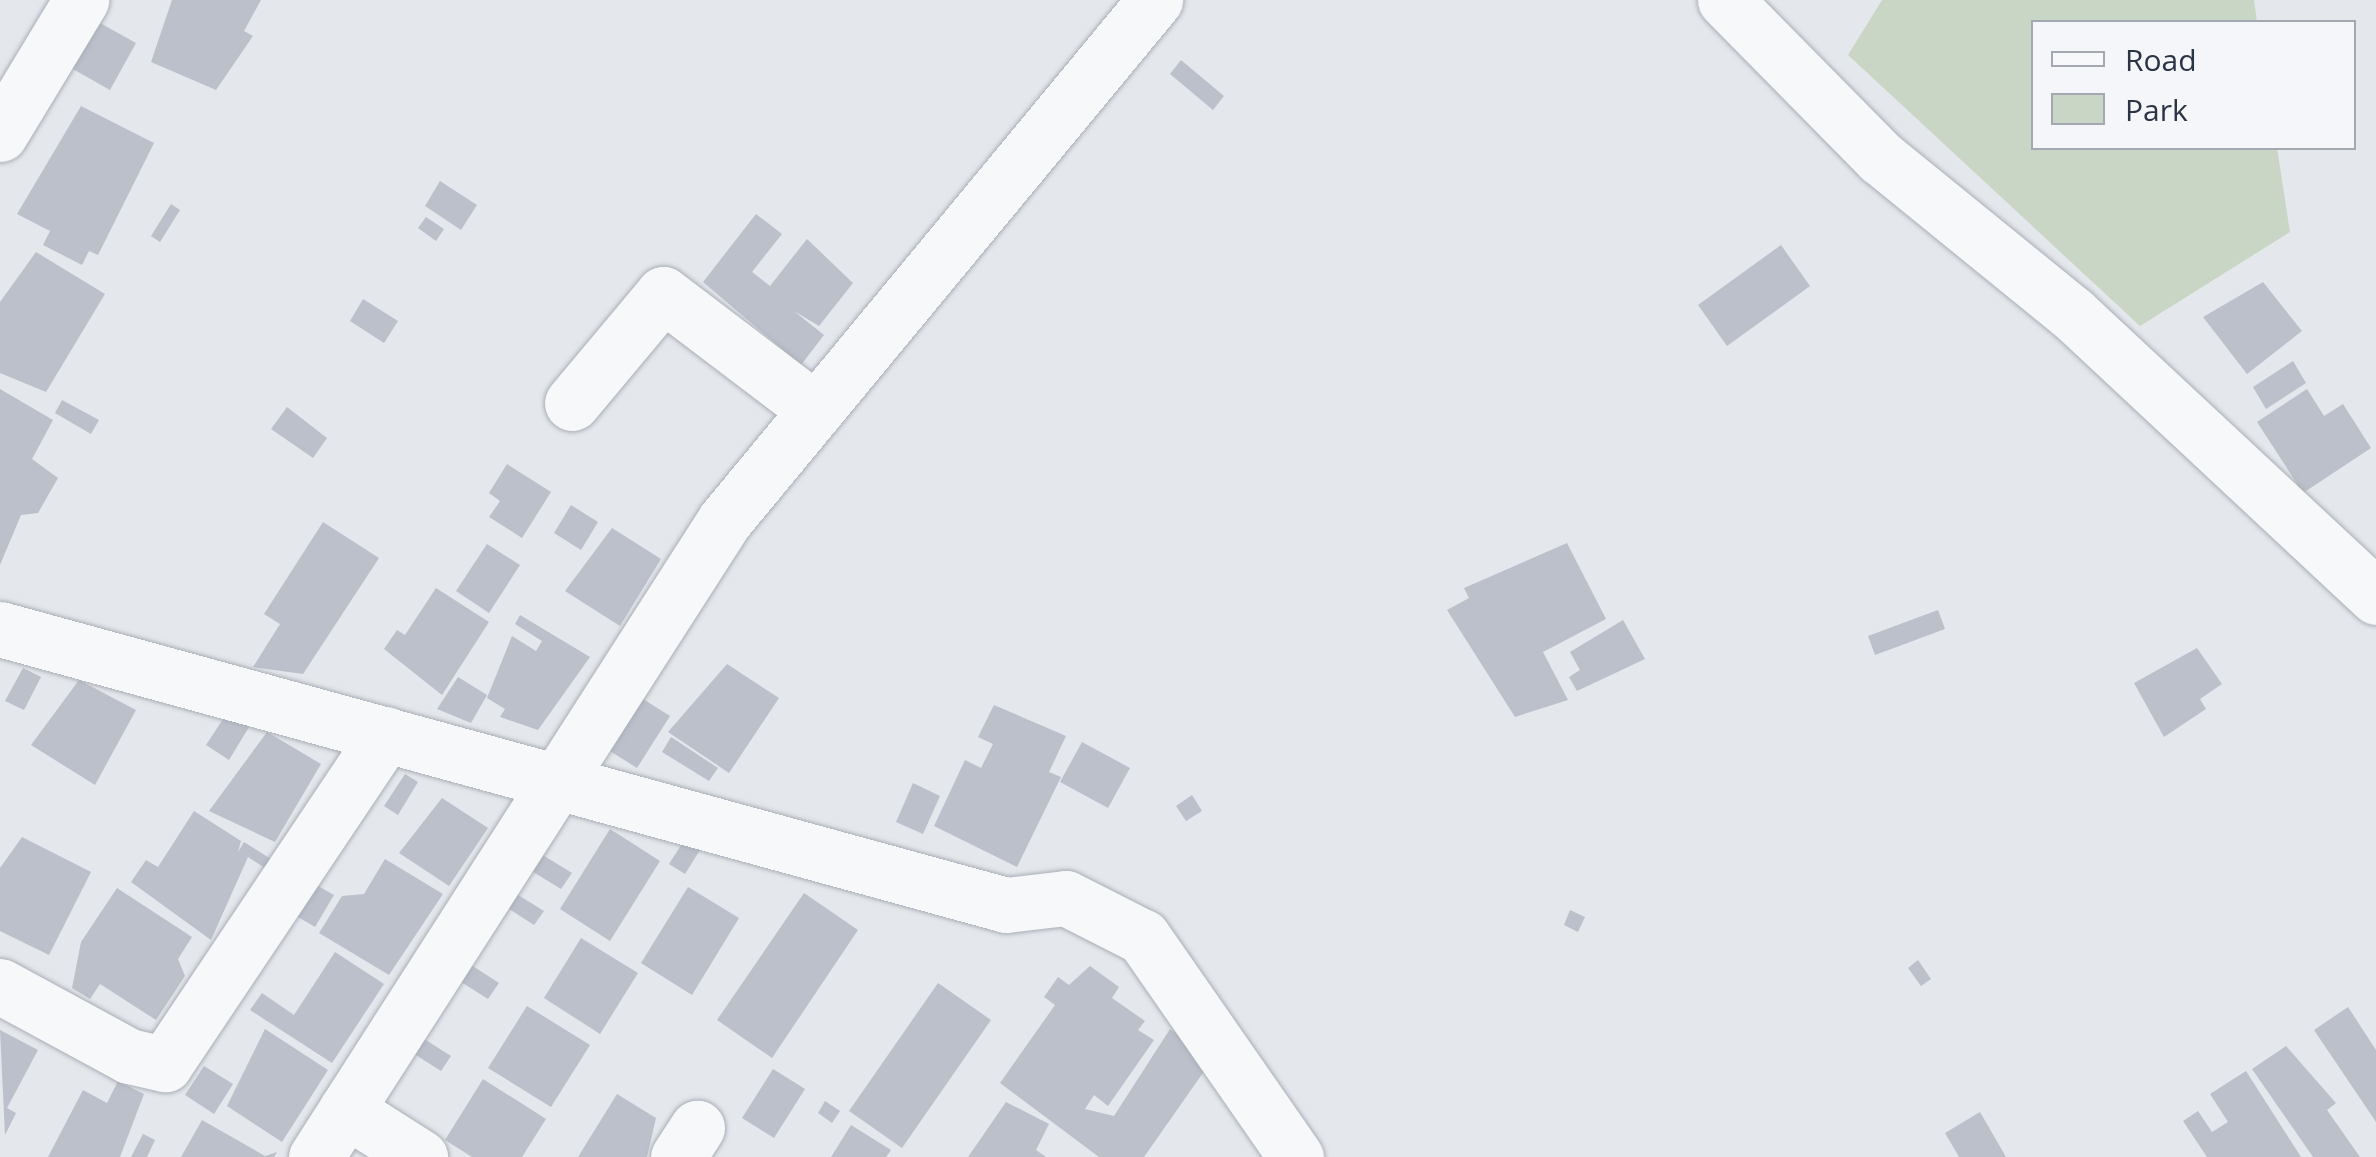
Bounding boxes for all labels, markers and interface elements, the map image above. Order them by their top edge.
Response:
legend [2031,20,2356,150]
text: Road [2125,39,2197,80]
text: Park [2125,89,2188,130]

